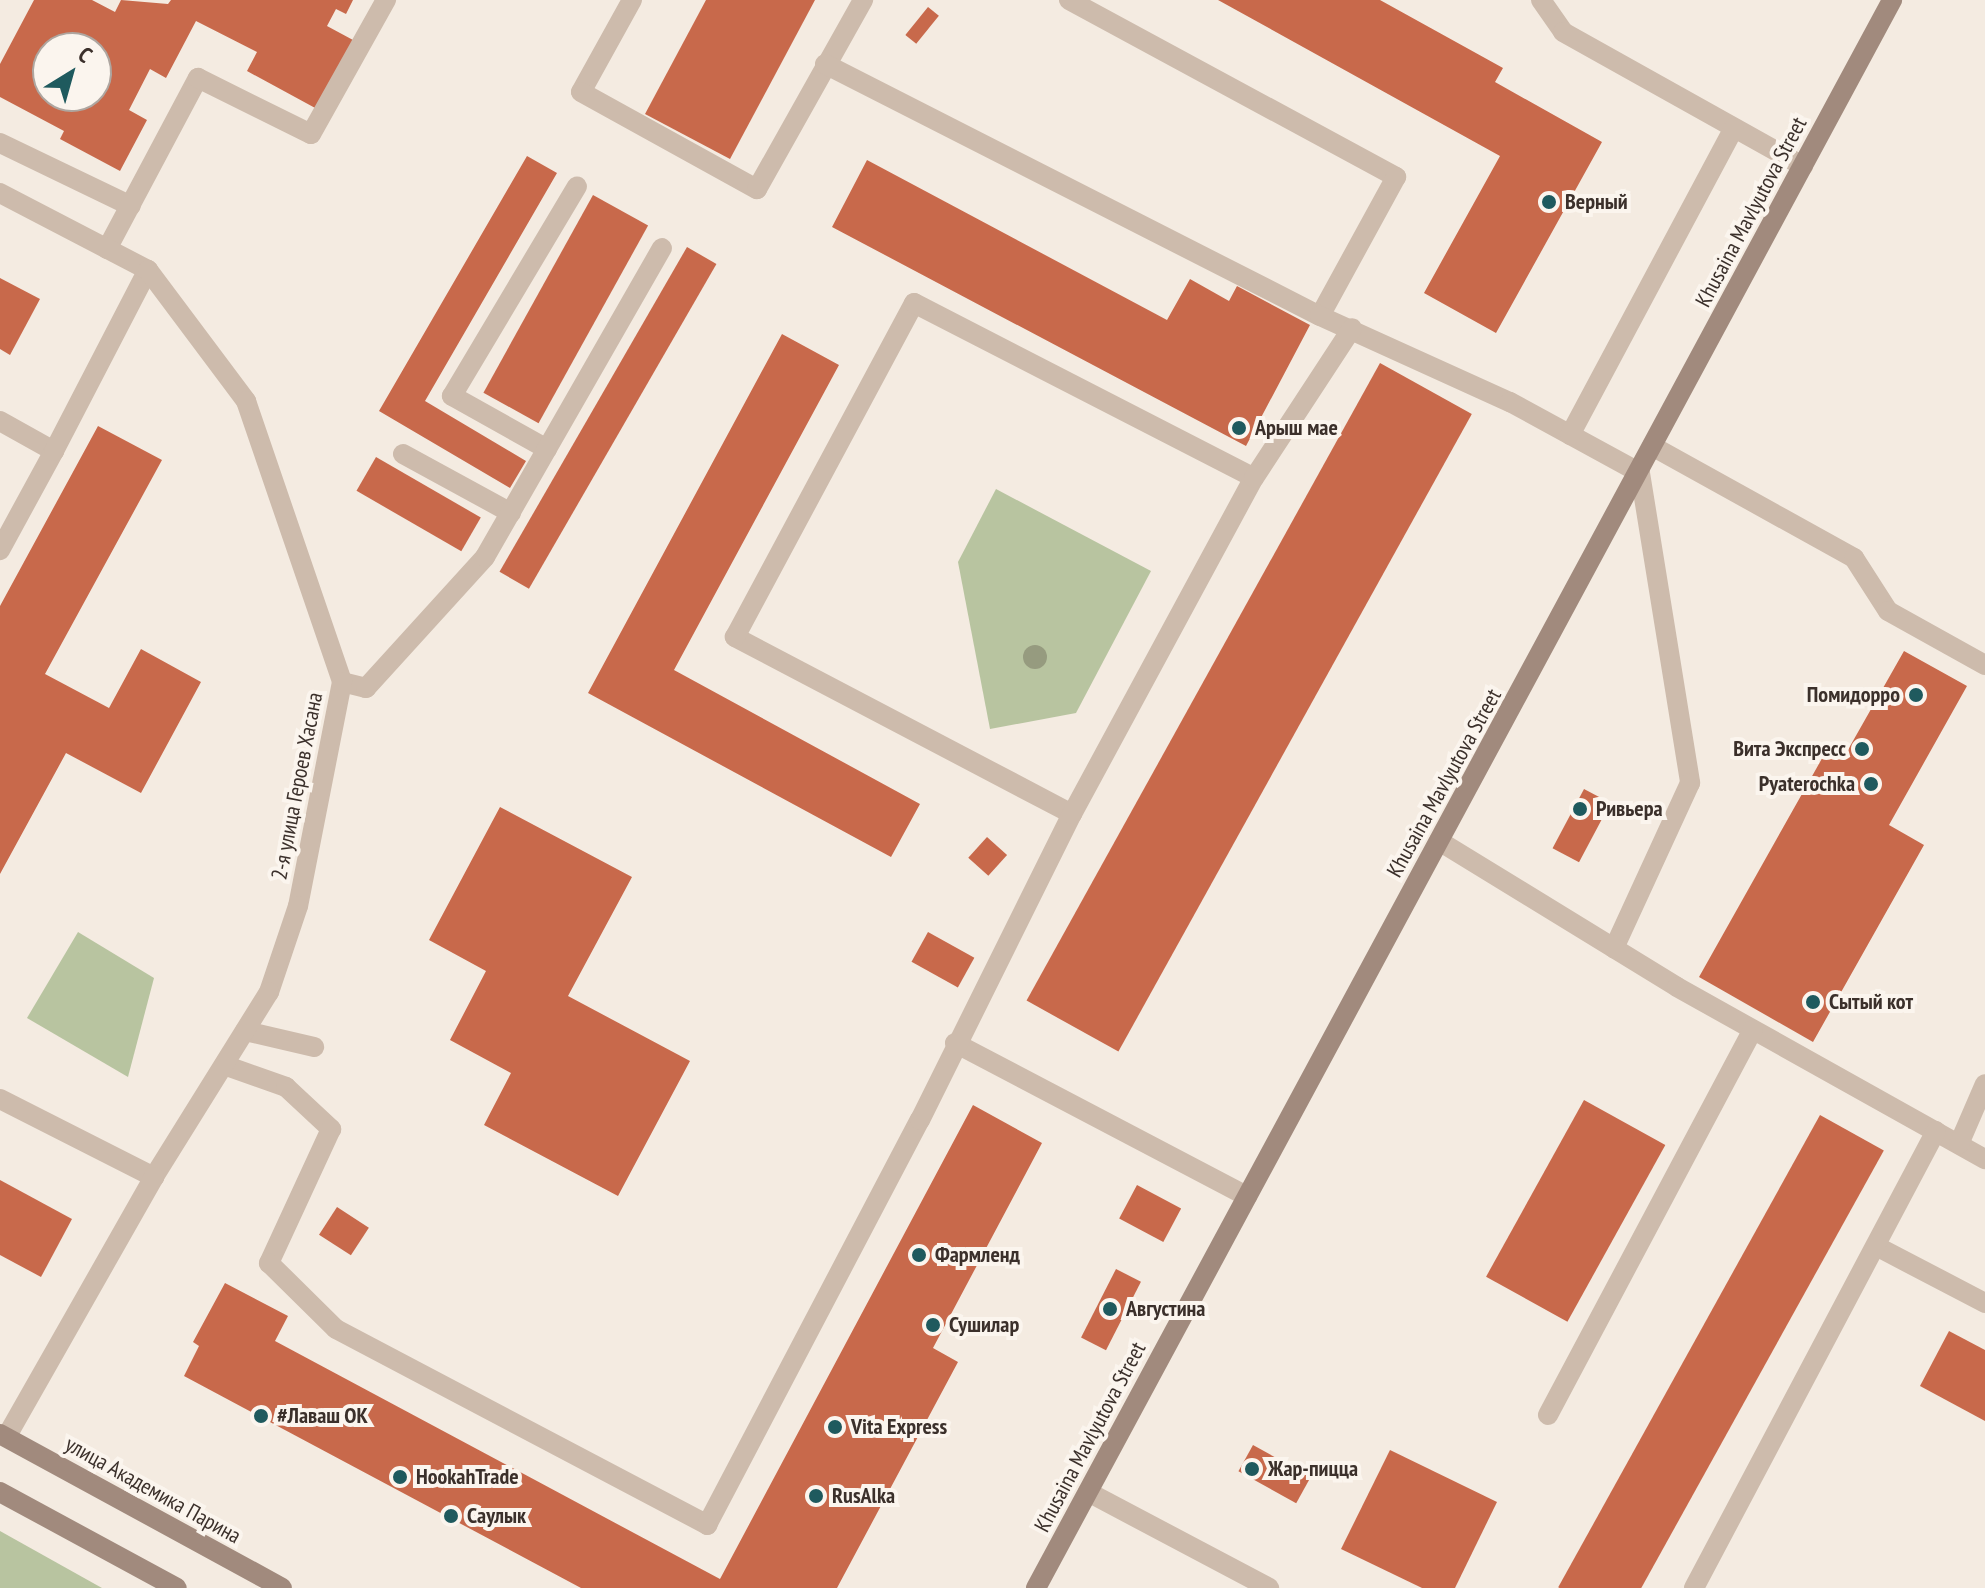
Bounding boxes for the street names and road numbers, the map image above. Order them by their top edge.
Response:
street label: Khusaina Mavlyutova Street [1690,113,1812,311]
street label: Khusaina Mavlyutova Street [1381,684,1507,882]
street label: 2-я улица Героев Хасана [266,690,328,882]
street label: Khusaina Mavlyutova Street [1029,1338,1151,1536]
street label: улица Академика Парина [60,1431,246,1549]

